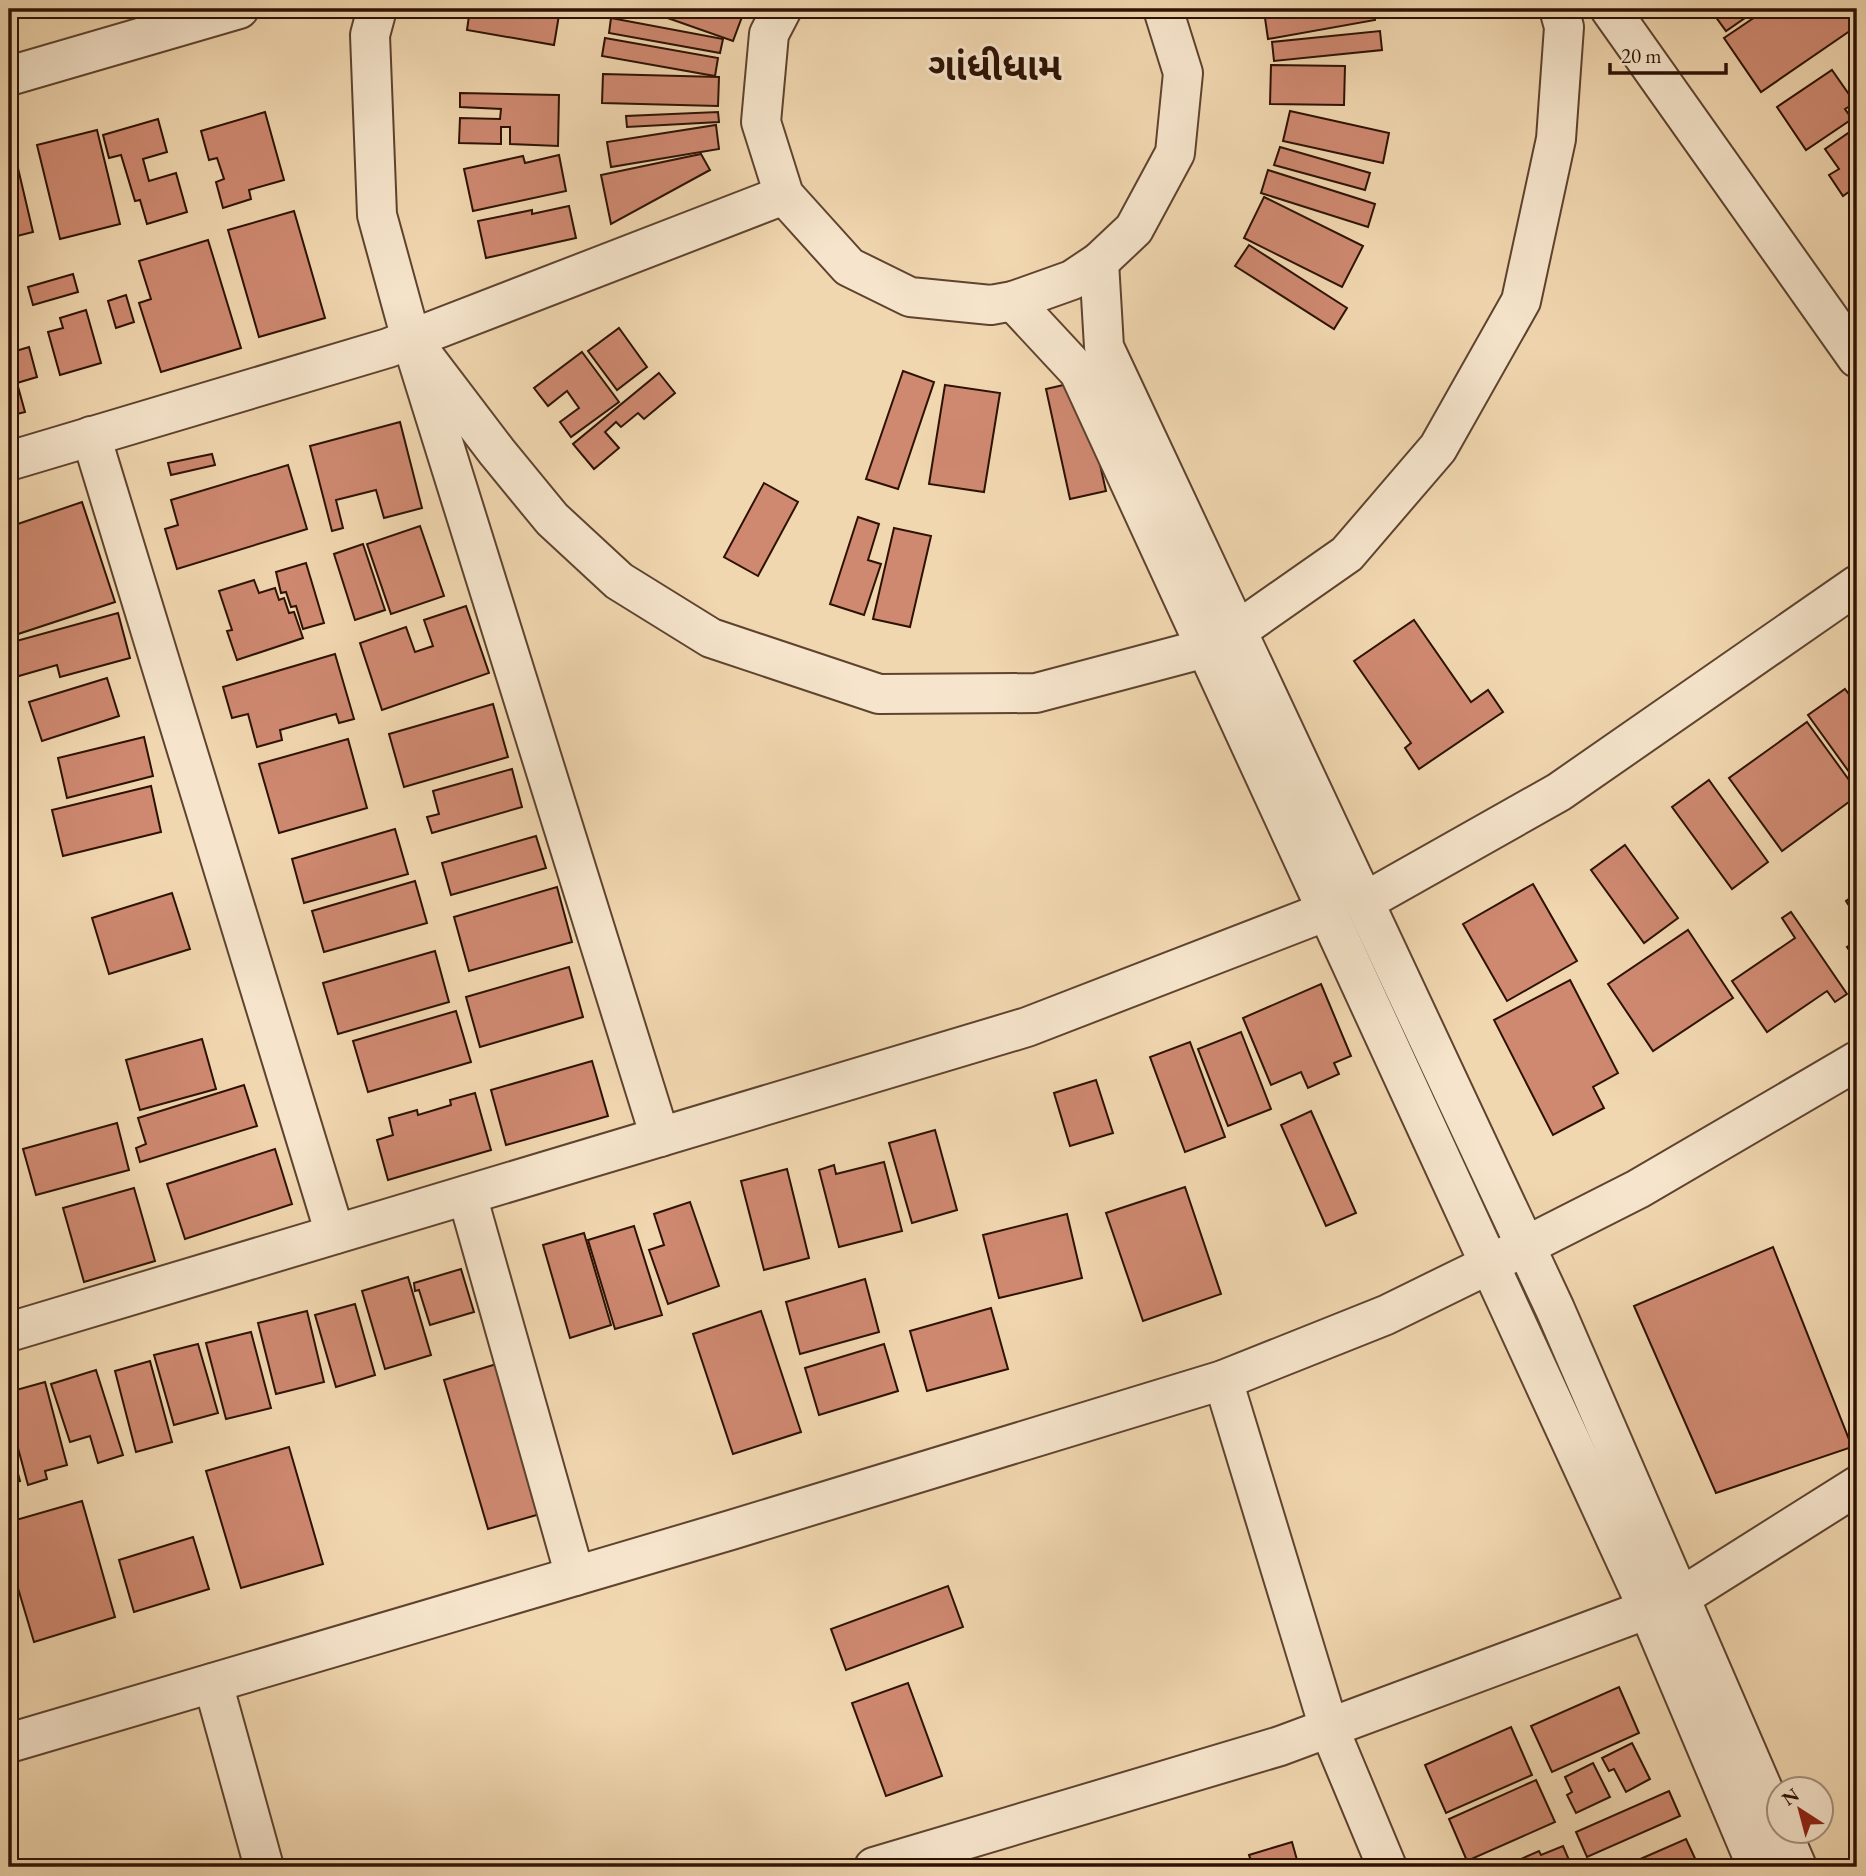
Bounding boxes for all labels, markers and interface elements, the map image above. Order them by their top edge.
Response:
scale bar [1610,32,1726,76]
district label: ગાંધીધામ [928,42,1062,91]
text: 20 m [1621,42,1662,69]
north arrow [1764,1774,1834,1844]
text: N [1777,1782,1804,1811]

